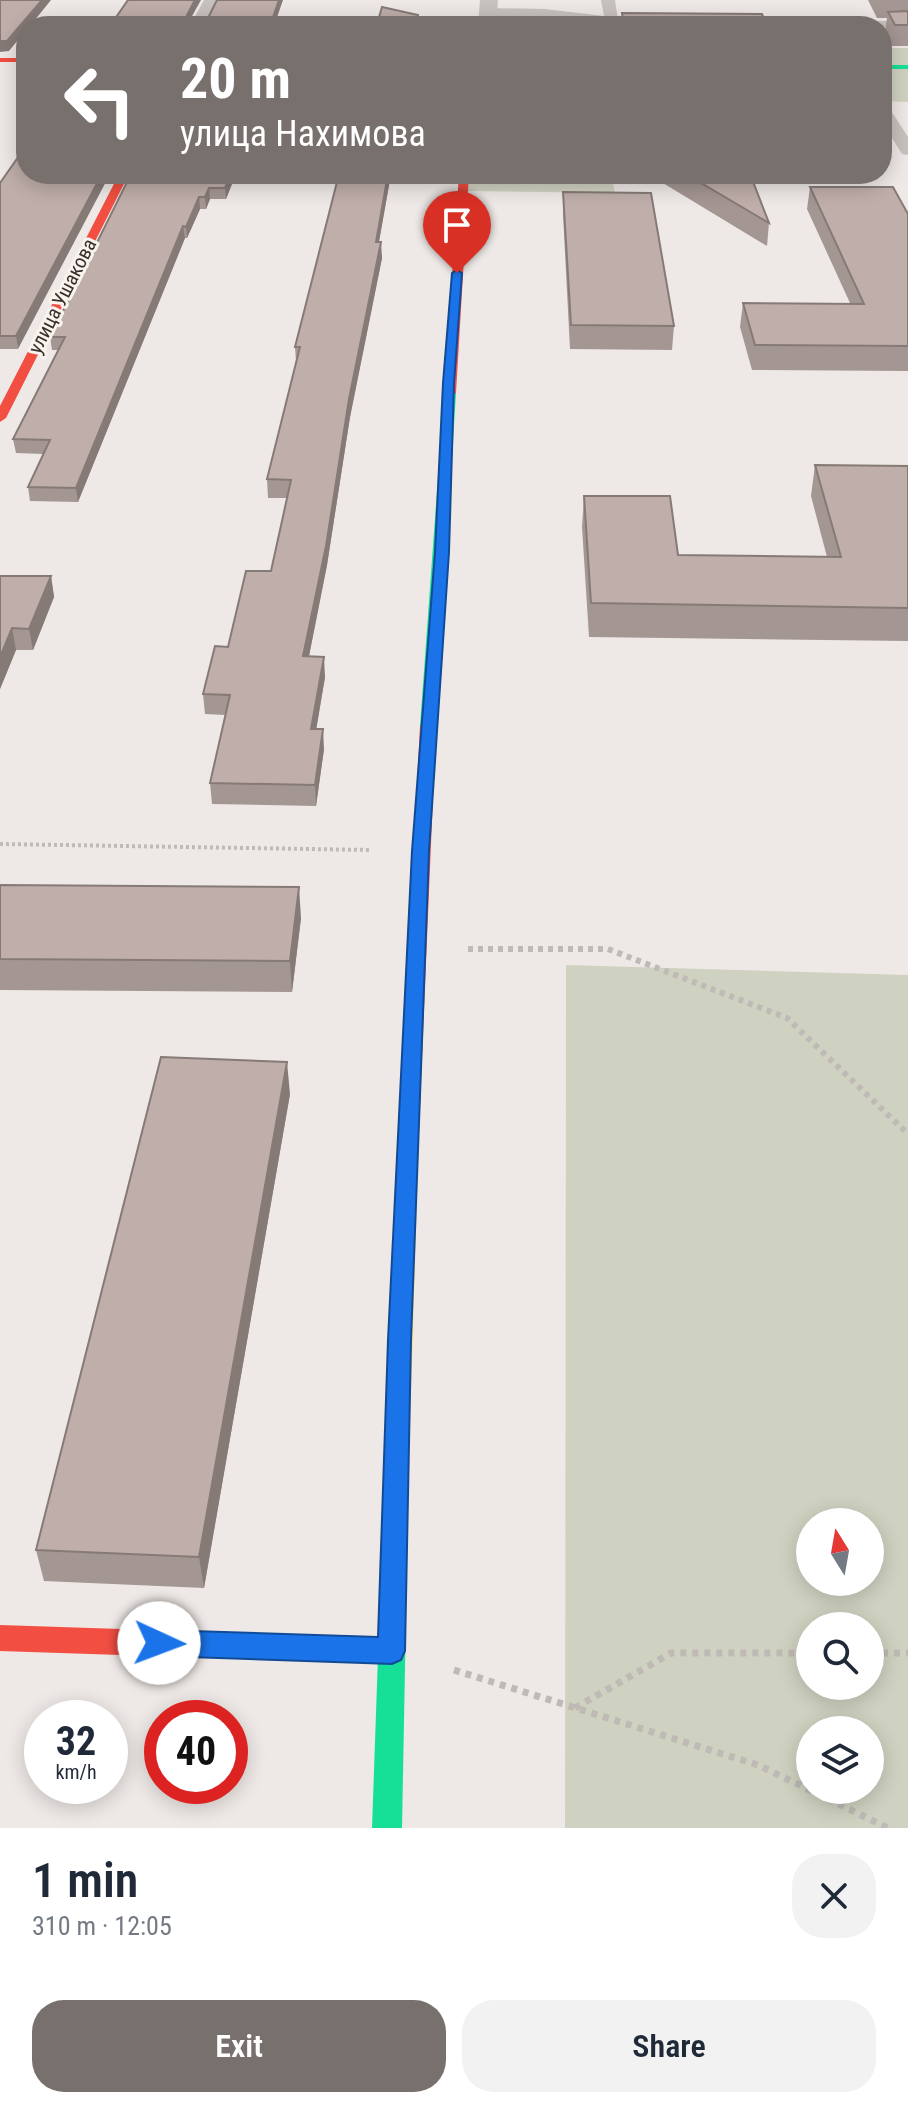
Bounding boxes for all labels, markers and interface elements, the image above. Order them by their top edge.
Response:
text: 20 m [180,46,291,112]
icon: left [48,48,152,152]
text: улица Нахимова [180,113,426,155]
pin [423,191,491,273]
icon: arrive [435,203,479,247]
street label: улица Ушакова [23,235,101,357]
north arrow [796,1508,884,1596]
map controls [796,1508,884,1804]
position arrow [117,1601,201,1685]
button: search [796,1612,884,1700]
speed limit sign: 40 [144,1700,248,1804]
button: layers [796,1716,884,1804]
text: 32 [56,1718,96,1765]
text: km/h [55,1760,97,1784]
text: 1 min [32,1852,138,1909]
button: close [792,1854,876,1938]
text: 310 m · 12:05 [32,1911,172,1941]
button: Exit [32,2000,446,2092]
button: Share [462,2000,876,2092]

